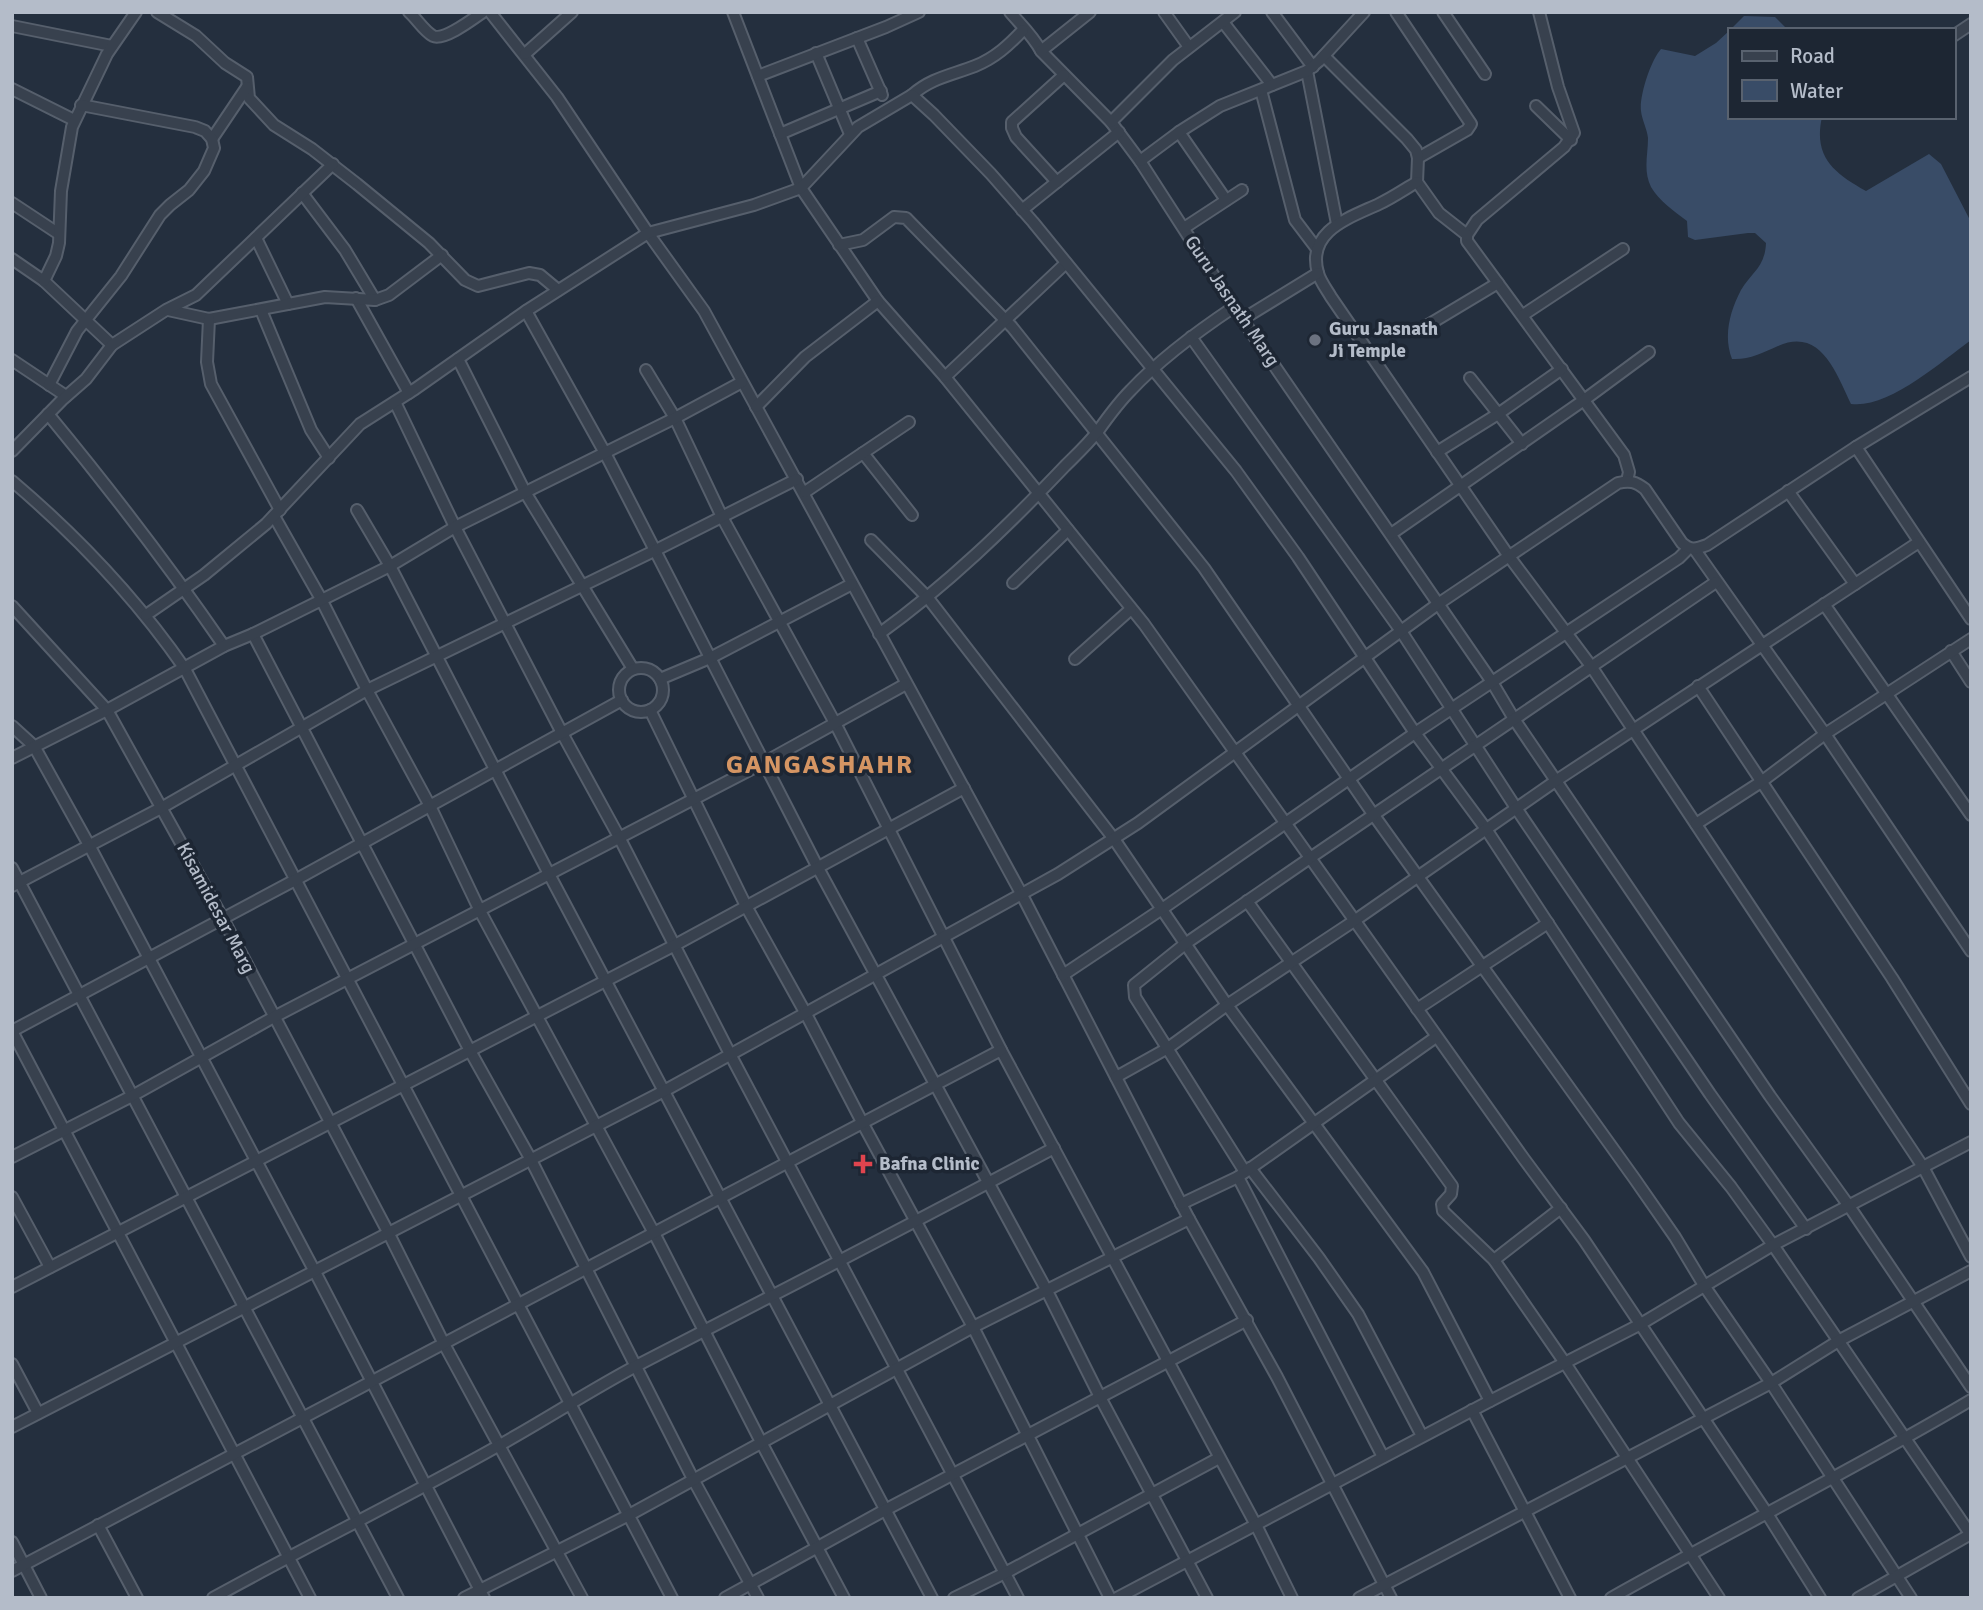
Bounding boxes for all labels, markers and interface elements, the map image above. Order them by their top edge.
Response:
legend [1728,28,1955,119]
text: Road [1790,43,1835,69]
text: Water [1790,78,1843,104]
street label: Guru Jasnath Marg [1179,231,1285,371]
place label: Guru Jasnath Ji Temple [1329,317,1438,363]
marker: Guru Jasnath Ji Temple [1307,332,1323,348]
district label: GANGASHAHR [726,749,914,781]
street label: Kisamidesar Marg [171,838,261,978]
place label: Bafna Clinic [879,1152,980,1176]
marker: Bafna Clinic [853,1154,873,1174]

